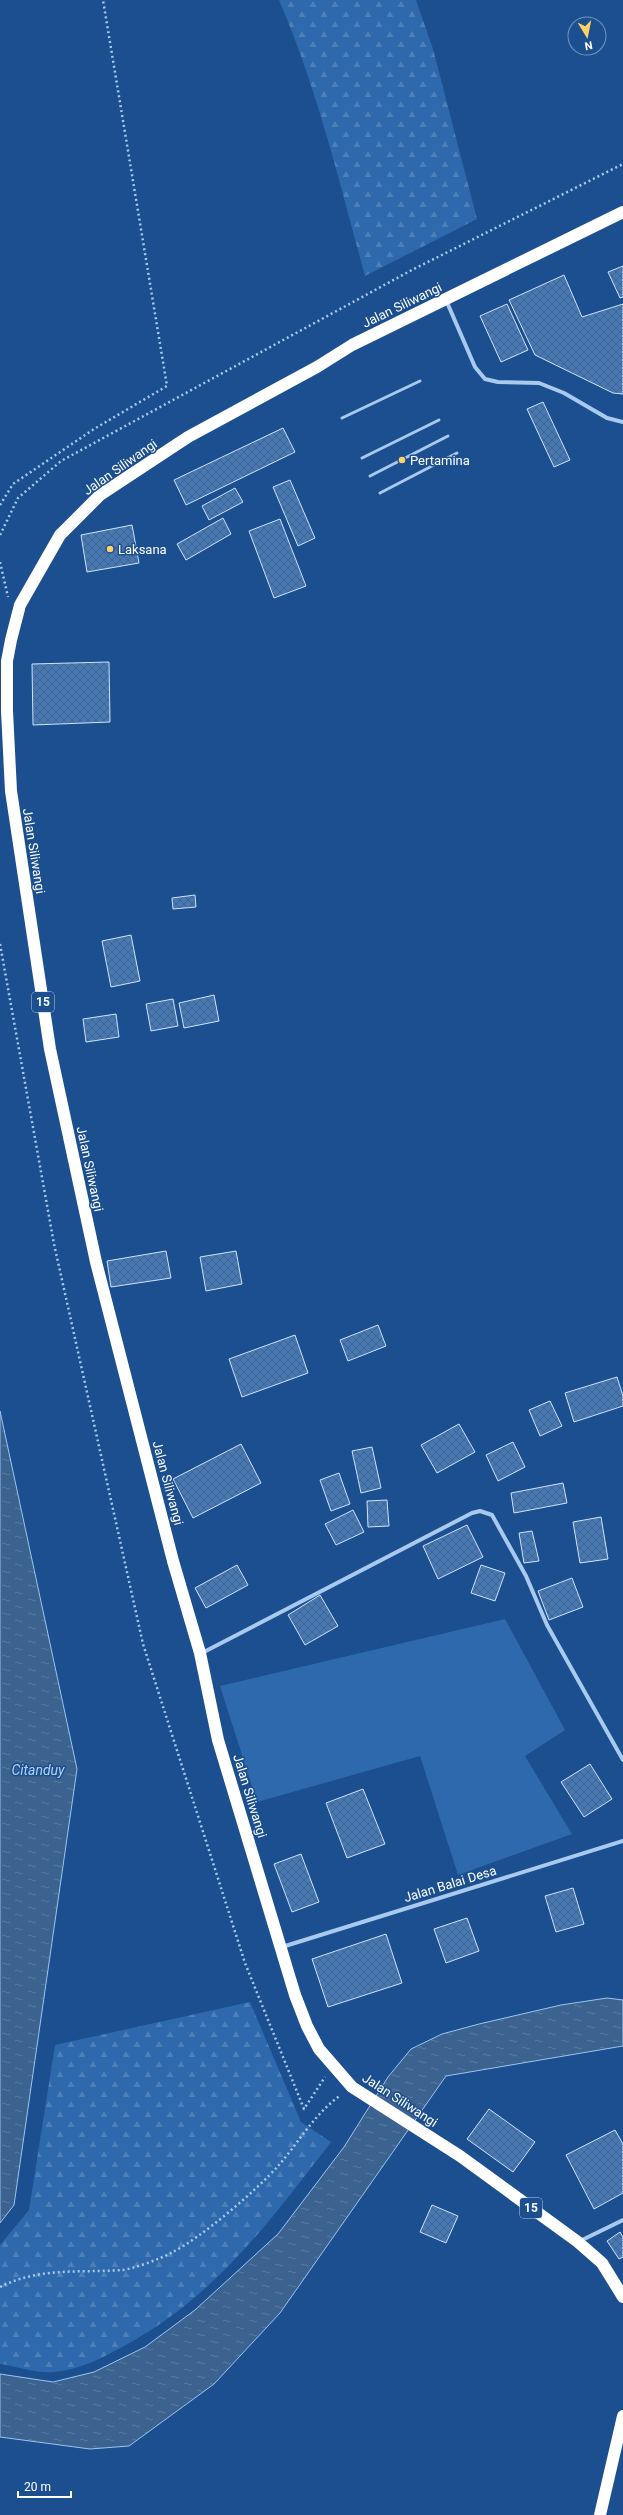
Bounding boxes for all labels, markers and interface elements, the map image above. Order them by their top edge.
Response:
north arrow [567,16,607,56]
text: N [583,38,594,52]
street label: Jalan Siliwangi [360,279,444,331]
street label: Jalan Siliwangi [80,436,160,498]
place label: Pertamina [410,453,470,468]
marker: Pertamina [397,455,407,465]
place label: Laksana [118,542,167,557]
marker: Laksana [105,544,115,554]
street label: Jalan Siliwangi [20,807,48,895]
road number: 15 [32,992,54,1012]
street label: Jalan Siliwangi [74,1125,106,1213]
street label: Jalan Siliwangi [150,1439,186,1527]
street label: Jalan Siliwangi [230,1752,270,1840]
water label: Citanduy [11,1762,65,1778]
street label: Jalan Balai Desa [402,1863,498,1905]
street label: Jalan Siliwangi [360,2070,440,2130]
road number: 15 [520,2198,542,2218]
scale bar [18,2473,71,2499]
text: 20 m [24,2480,51,2494]

